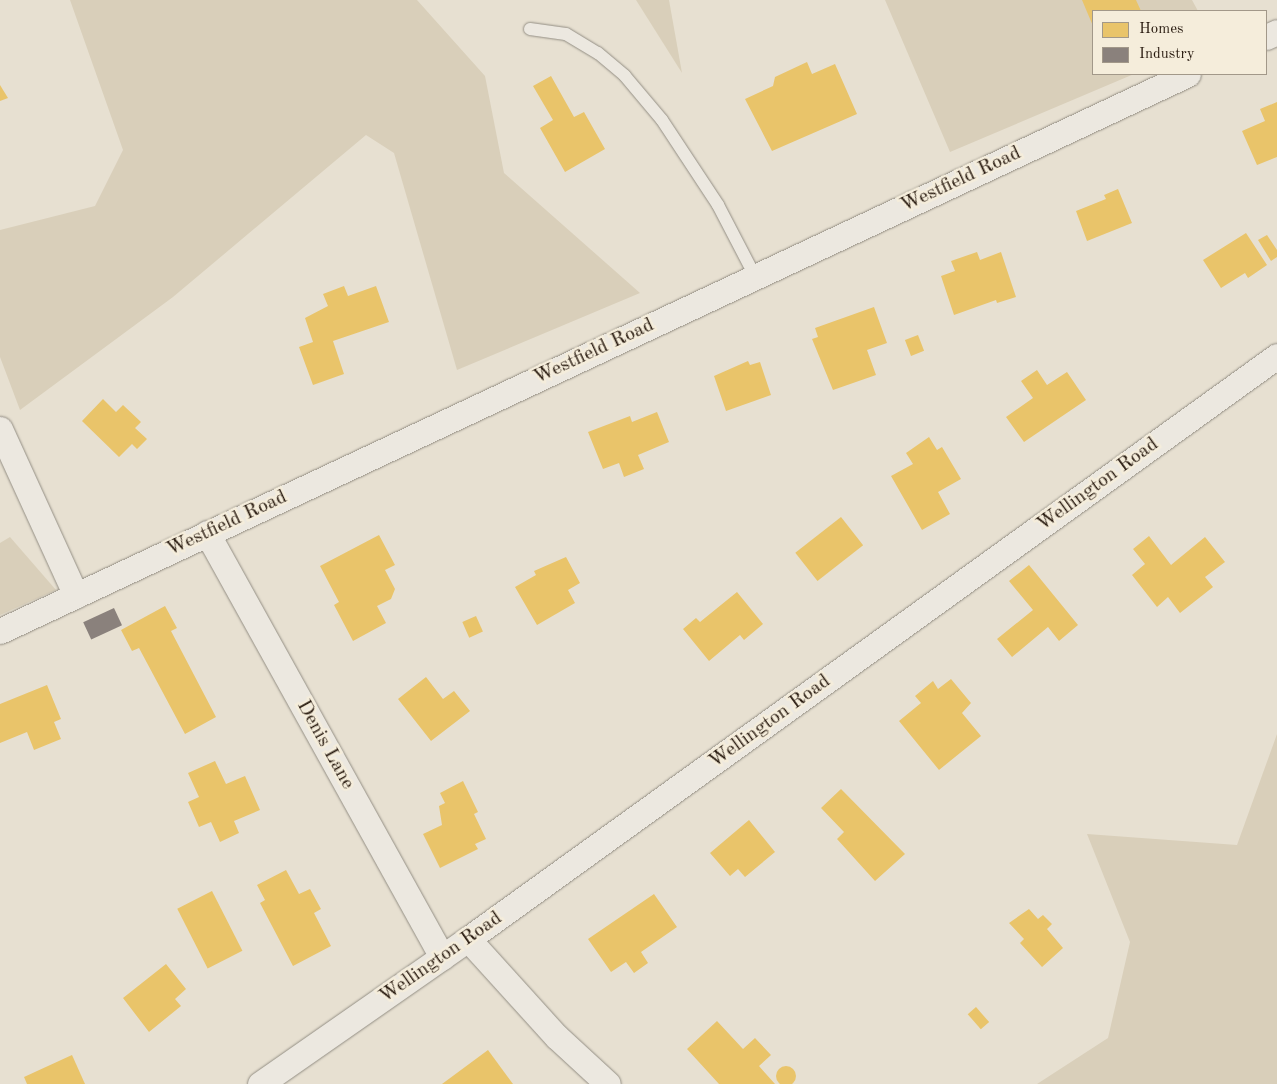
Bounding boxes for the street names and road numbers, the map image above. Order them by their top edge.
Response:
street label: Westfield Road [897,142,1025,218]
street label: Westfield Road [530,314,658,390]
street label: Wellington Road [1033,433,1163,537]
street label: Westfield Road [163,486,291,562]
street label: Wellington Road [705,670,835,774]
street label: Denis Lane [291,696,359,794]
street label: Wellington Road [375,907,507,1009]

